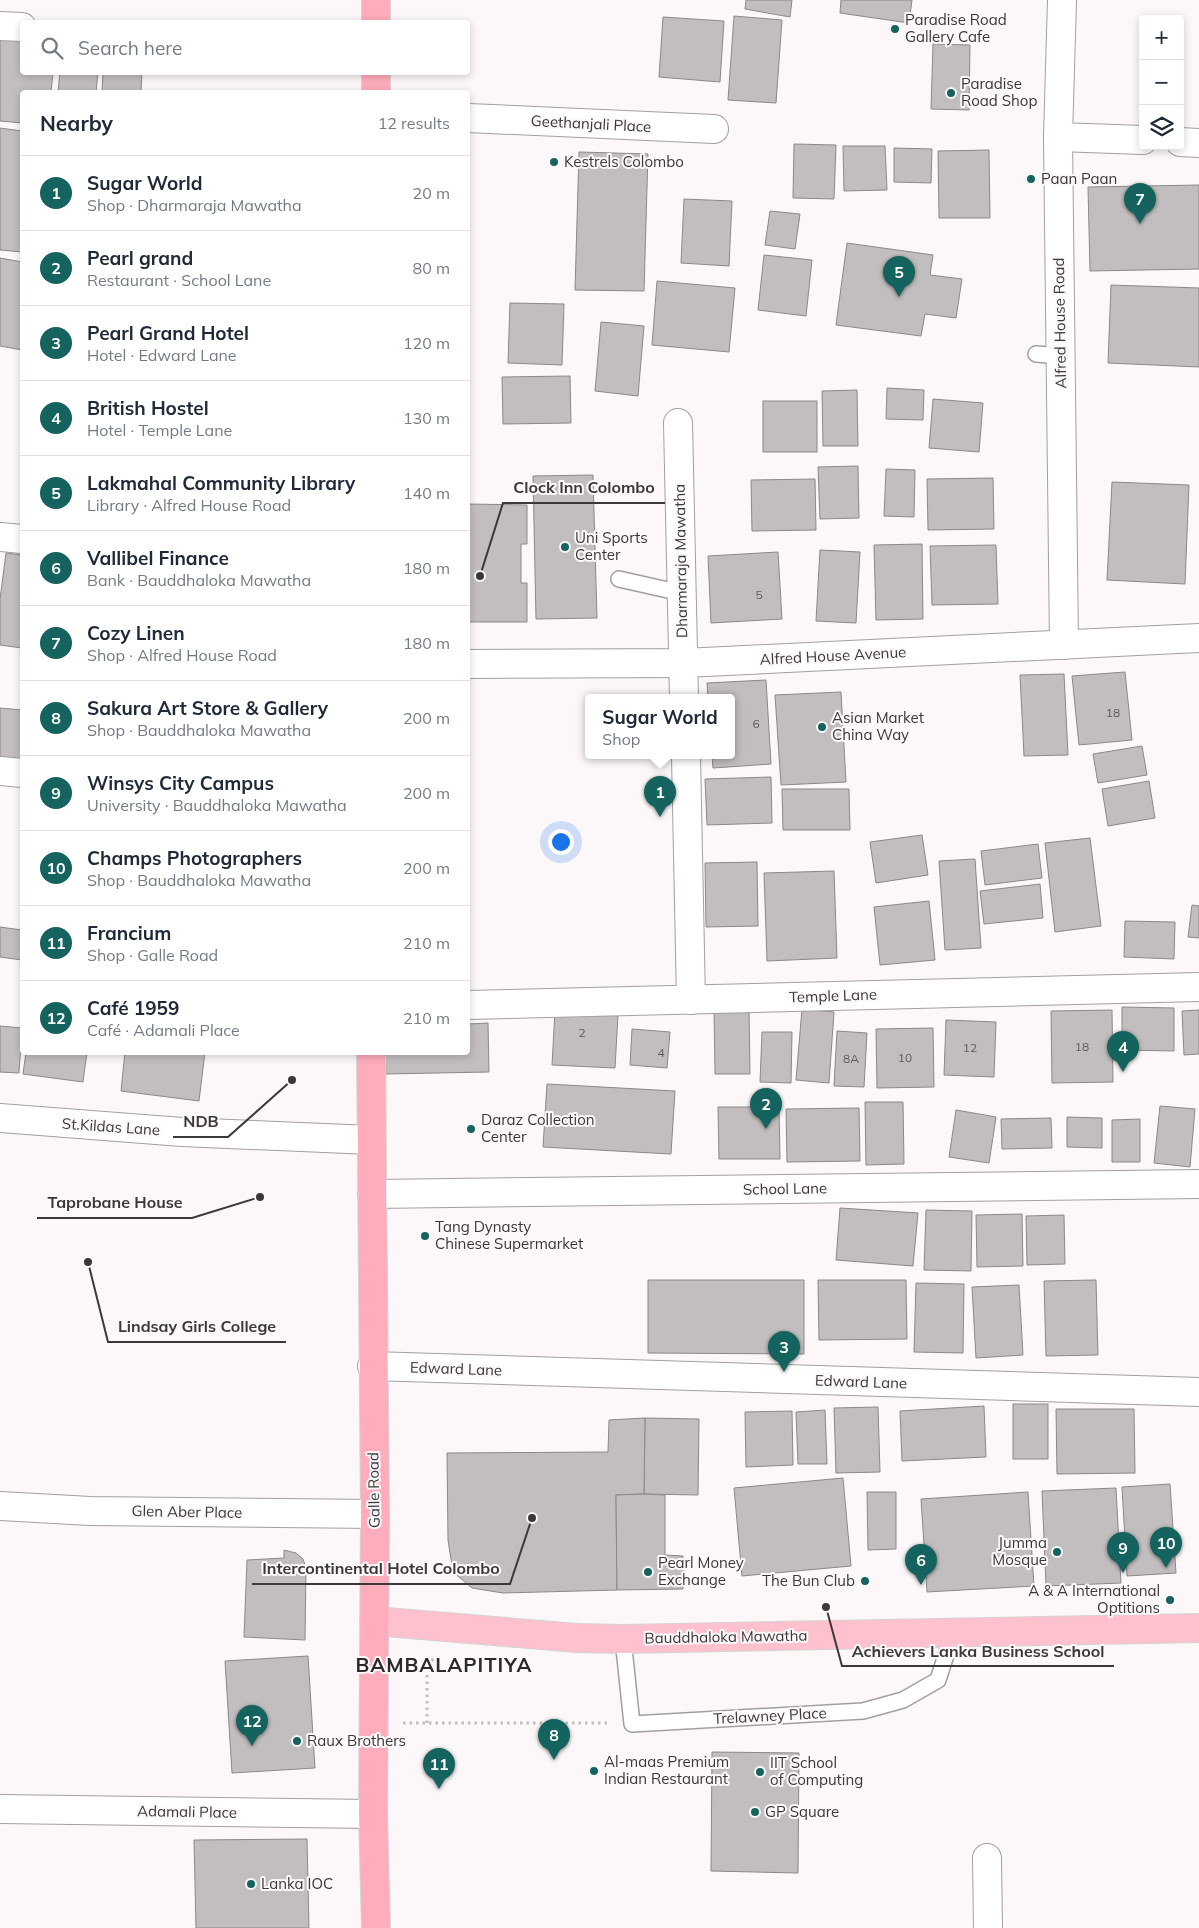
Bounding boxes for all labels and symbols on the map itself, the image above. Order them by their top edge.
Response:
place label: Paradise Road Gallery Cafe [905,10,1007,46]
marker: Paradise Road Gallery Cafe [889,23,901,35]
place label: Paradise Road Shop [961,74,1037,110]
marker: Paradise Road Shop [945,87,957,99]
street label: Geethanjali Place [530,111,652,136]
place label: Kestrels Colombo [564,152,684,171]
marker: Kestrels Colombo [548,156,560,168]
place label: Paan Paan [1041,169,1117,188]
marker: Paan Paan [1025,173,1037,185]
pin: 7 [1124,183,1156,224]
pin: 5 [883,256,915,297]
street label: Alfred House Road [1049,257,1070,389]
callout: Clock Inn Colombo [503,472,665,503]
text: Clock Inn Colombo [513,477,655,497]
street label: Dharmaraja Mawatha [670,484,691,638]
place label: Uni Sports Center [575,528,648,564]
marker: Uni Sports Center [559,541,571,553]
house number: 5 [755,587,763,602]
street label: Alfred House Avenue [759,642,907,669]
house number: 18 [1106,705,1120,720]
place label: Asian Market China Way [832,708,924,744]
house number: 6 [752,716,760,731]
marker: Asian Market China Way [816,721,828,733]
pin: 1 [644,776,676,817]
your location [548,829,574,855]
street label: Temple Lane [789,984,877,1007]
house number: 2 [578,1025,586,1040]
pin: 4 [1107,1031,1139,1072]
house number: 18 [1075,1039,1089,1054]
house number: 12 [963,1040,977,1055]
house number: 4 [657,1045,665,1060]
house number: 10 [898,1050,912,1065]
house number: 8A [843,1051,859,1066]
pin: 2 [750,1088,782,1129]
callout: NDB [173,1106,228,1137]
place label: Daraz Collection Center [481,1110,594,1146]
text: NDB [183,1111,219,1131]
street label: St.Kildas Lane [61,1114,161,1139]
marker: Daraz Collection Center [465,1123,477,1135]
street label: School Lane [743,1178,827,1199]
callout: Taprobane House [37,1187,192,1218]
text: Taprobane House [48,1192,183,1212]
place label: Tang Dynasty Chinese Supermarket [435,1217,583,1253]
marker: Tang Dynasty Chinese Supermarket [419,1230,431,1242]
callout: Lindsay Girls College [108,1311,286,1342]
text: Lindsay Girls College [118,1316,276,1336]
pin: 3 [768,1331,800,1372]
street label: Edward Lane [410,1357,502,1380]
street label: Edward Lane [815,1370,907,1393]
street label: Galle Road [363,1452,384,1528]
street label: Glen Aber Place [131,1501,243,1522]
pin: 10 [1150,1527,1182,1568]
pin: 9 [1107,1532,1139,1573]
place label: Jumma Mosque [992,1533,1047,1569]
pin: 6 [905,1544,937,1585]
marker: Jumma Mosque [1051,1546,1063,1558]
callout: Intercontinental Hotel Colombo [252,1553,510,1584]
place label: Pearl Money Exchange [658,1553,744,1589]
text: Intercontinental Hotel Colombo [262,1558,500,1578]
marker: Pearl Money Exchange [642,1566,654,1578]
place label: The Bun Club [762,1571,855,1590]
marker: The Bun Club [859,1575,871,1587]
place label: A & A International Optitions [1028,1581,1160,1617]
marker: A & A International Optitions [1164,1594,1176,1606]
street label: Bauddhaloka Mawatha [644,1626,808,1647]
callout: Achievers Lanka Business School [842,1635,1114,1666]
text: Achievers Lanka Business School [852,1641,1104,1661]
district label: BAMBALAPITIYA [355,1652,533,1677]
street label: Trelawney Place [713,1703,827,1728]
pin: 12 [236,1705,268,1746]
pin: 8 [538,1719,570,1760]
place label: Raux Brothers [307,1731,406,1750]
marker: Raux Brothers [291,1735,303,1747]
pin: 11 [423,1748,455,1789]
place label: Al-maas Premium Indian Restaurant [604,1752,729,1788]
place label: IIT School of Computing [770,1753,863,1789]
marker: Al-maas Premium Indian Restaurant [588,1765,600,1777]
marker: IIT School of Computing [754,1766,766,1778]
street label: Adamali Place [137,1801,237,1822]
place label: GP Square [765,1802,839,1821]
marker: GP Square [749,1806,761,1818]
place label: Lanka IOC [261,1874,333,1893]
marker: Lanka IOC [245,1878,257,1890]

